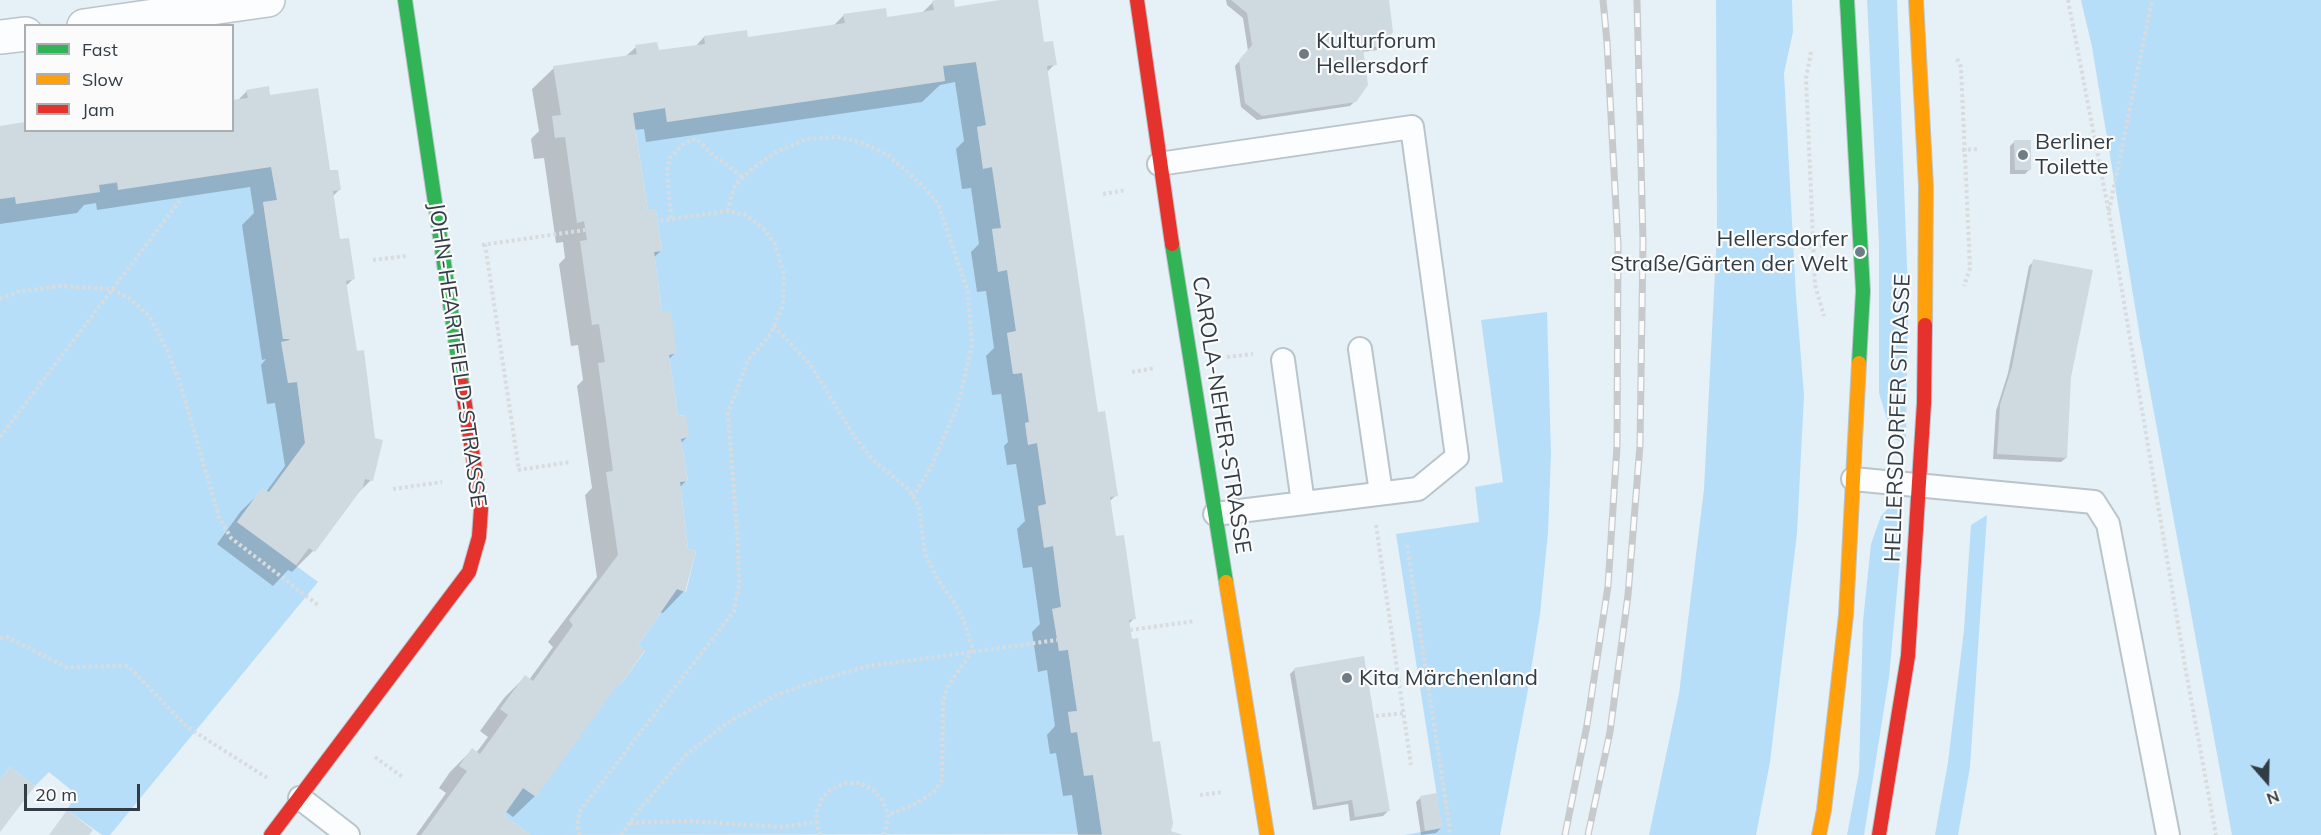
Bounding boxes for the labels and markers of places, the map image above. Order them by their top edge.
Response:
place label: Kulturforum Hellersdorf [1316,28,1436,80]
marker: Kulturforum Hellersdorf [1297,47,1311,61]
place label: Berliner Toilette [2035,129,2113,180]
marker: Berliner Toilette [2016,148,2030,162]
place label: Hellersdorfer Straße/Gärten der Welt [1610,226,1848,278]
marker: Hellersdorfer Straße/Gärten der Welt [1853,245,1867,259]
place label: Kita Märchenland [1359,665,1538,691]
marker: Kita Märchenland [1340,671,1354,685]

